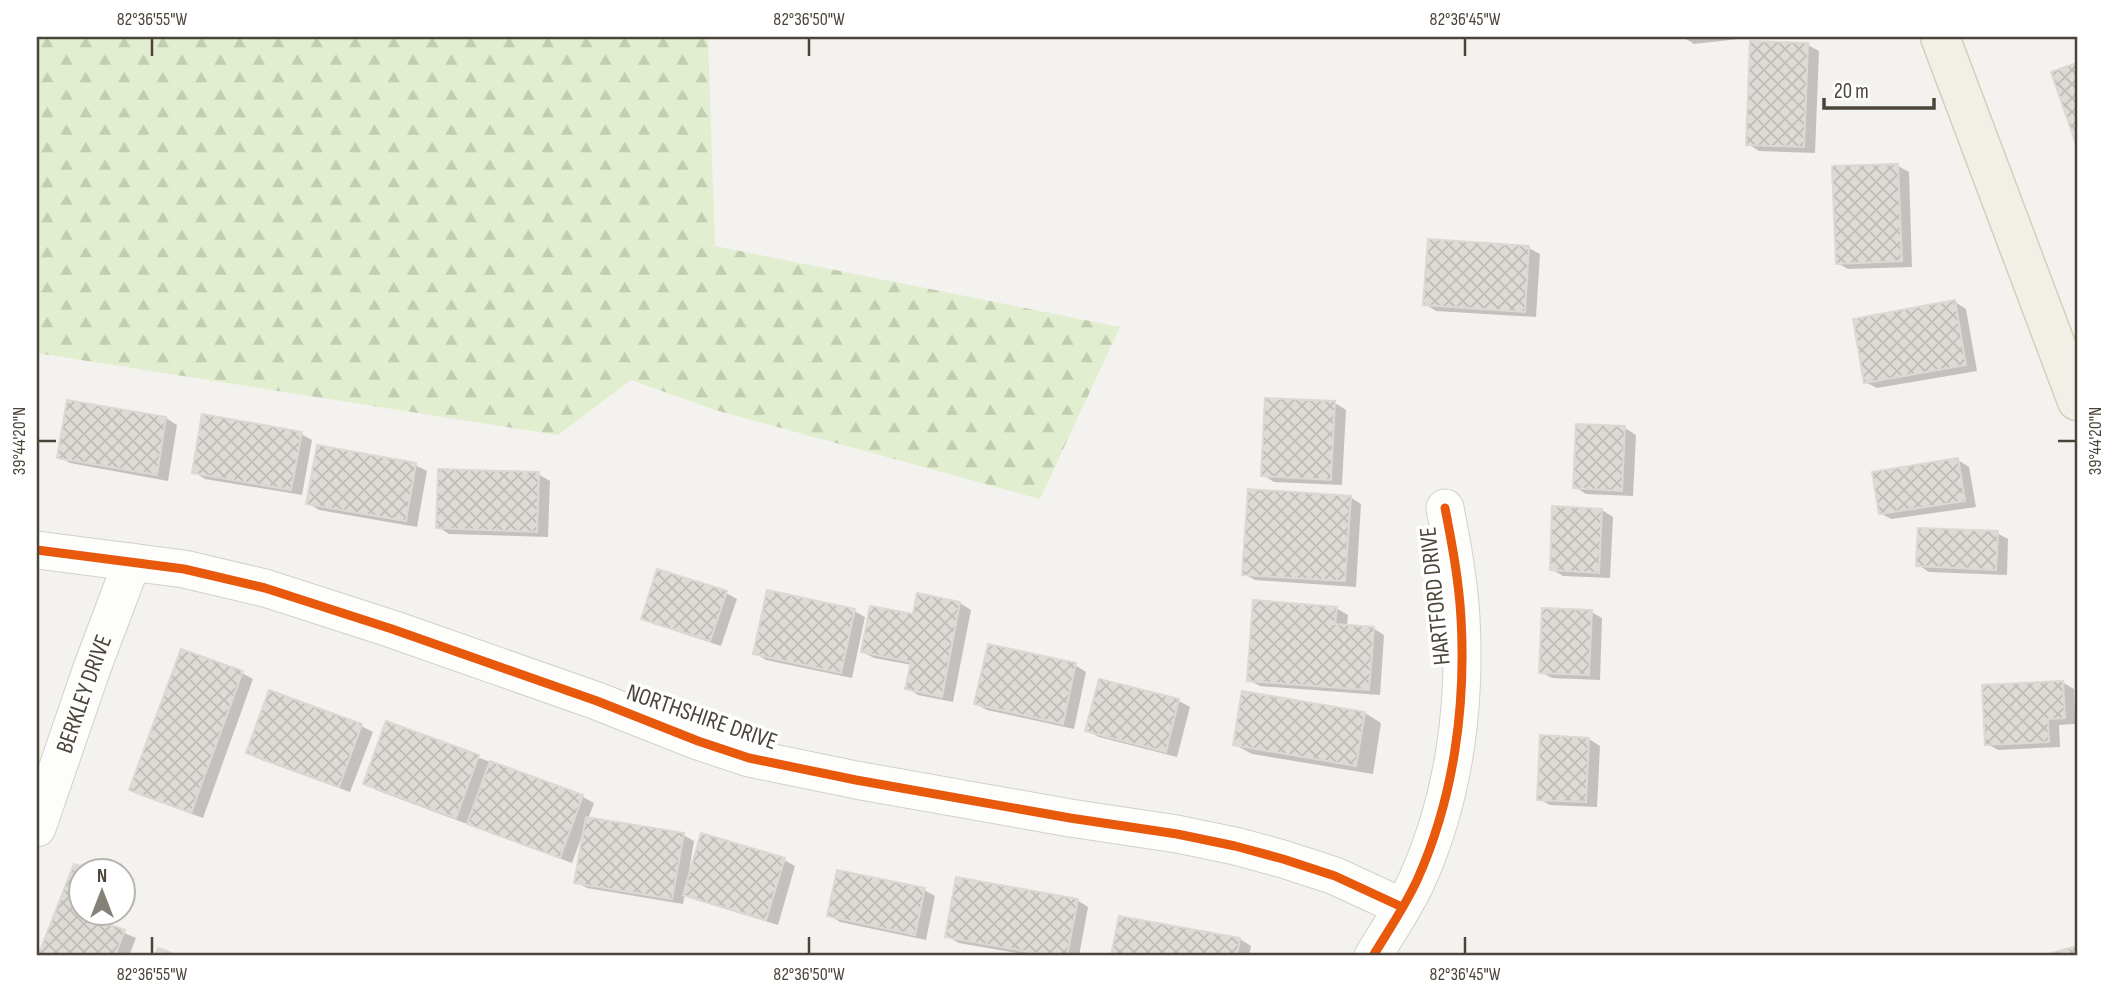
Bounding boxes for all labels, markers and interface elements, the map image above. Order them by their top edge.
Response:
text: 82°36'55"W [117,9,188,30]
text: 82°36'50"W [773,9,845,30]
text: 82°36'45"W [1430,9,1501,30]
scale bar [1824,66,1934,110]
text: 20 m [1834,79,1869,104]
text: 39°44'20"N [9,407,30,475]
text: 39°44'20"N [2085,407,2106,475]
street label: HARTFORD DRIVE [1413,525,1457,667]
street label: BERKLEY DRIVE [49,631,118,757]
street label: NORTHSHIRE DRIVE [623,678,781,756]
north arrow [66,856,136,926]
text: N [97,865,107,888]
text: 82°36'55"W [117,964,188,985]
text: 82°36'50"W [773,964,845,985]
text: 82°36'45"W [1430,964,1501,985]

